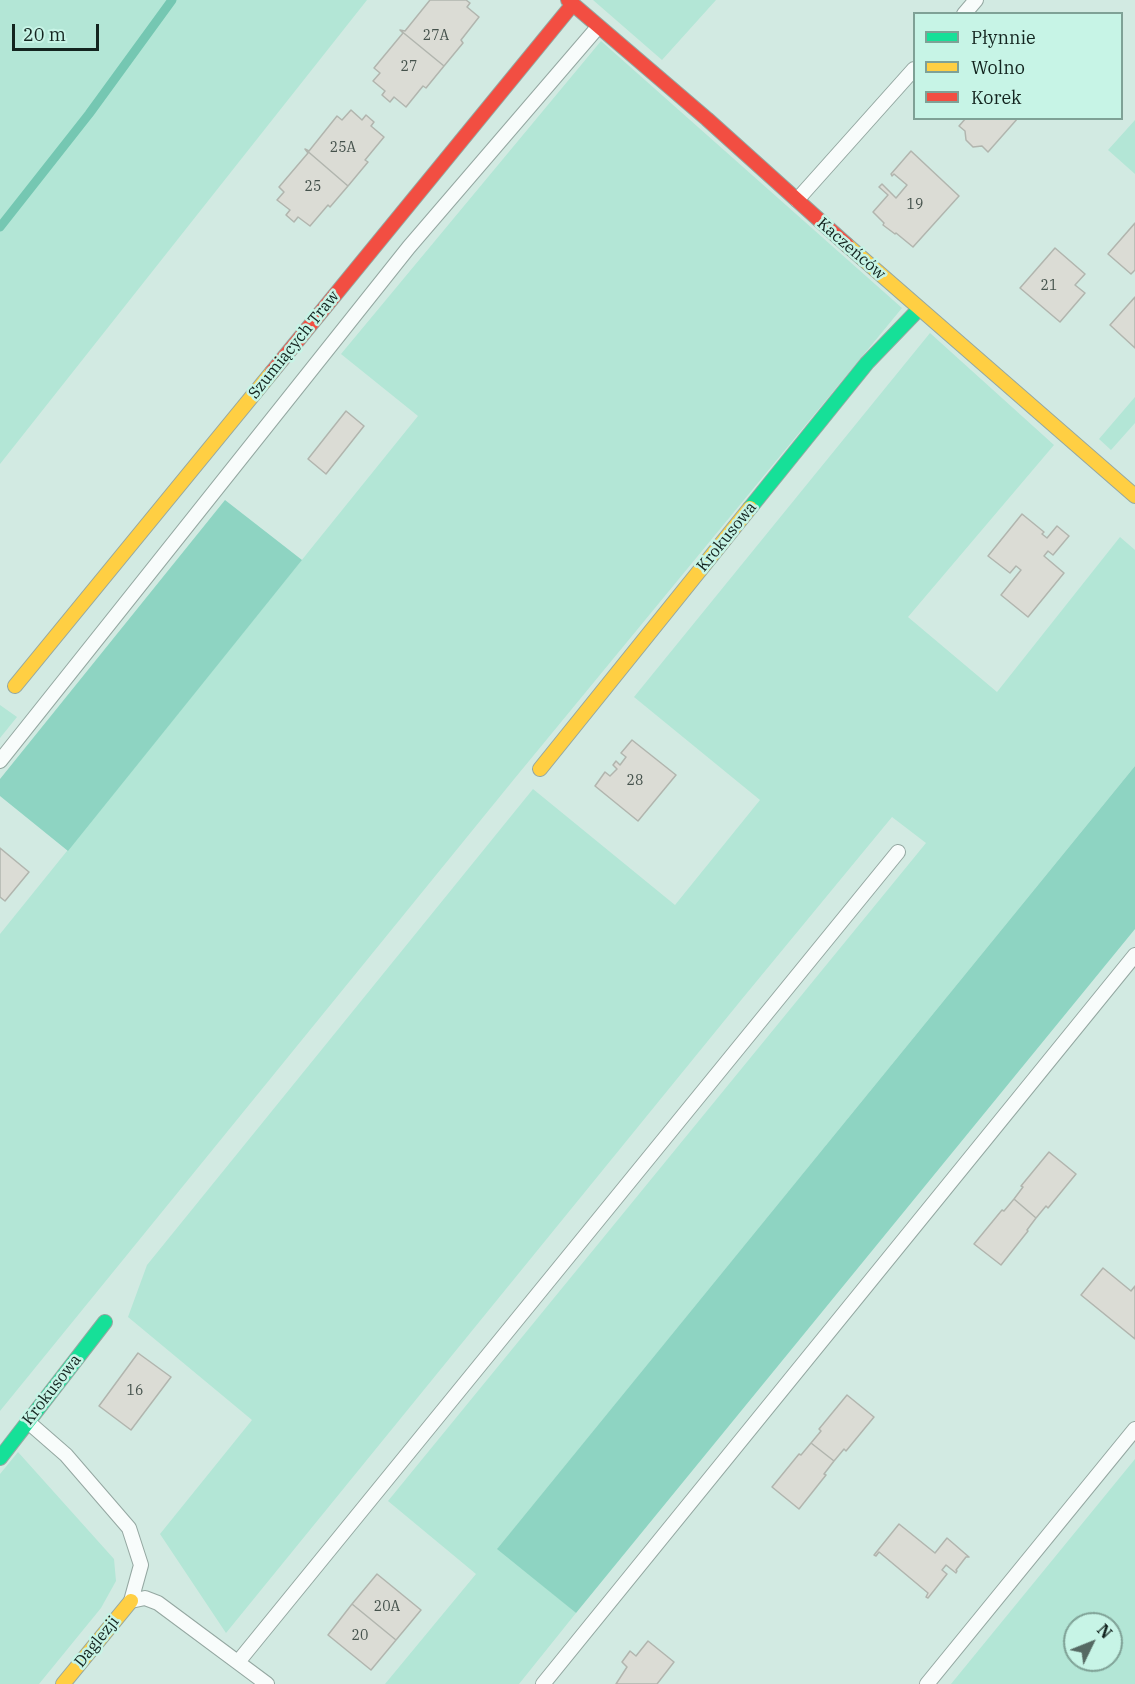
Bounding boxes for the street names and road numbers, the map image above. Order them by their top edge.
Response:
street label: Kaczeńców [813,214,889,284]
street label: Szumiących Traw [245,287,343,403]
street label: Krokusowa [693,498,761,576]
street label: Krokusowa [19,1351,85,1429]
street label: Daglezji [71,1613,123,1671]

